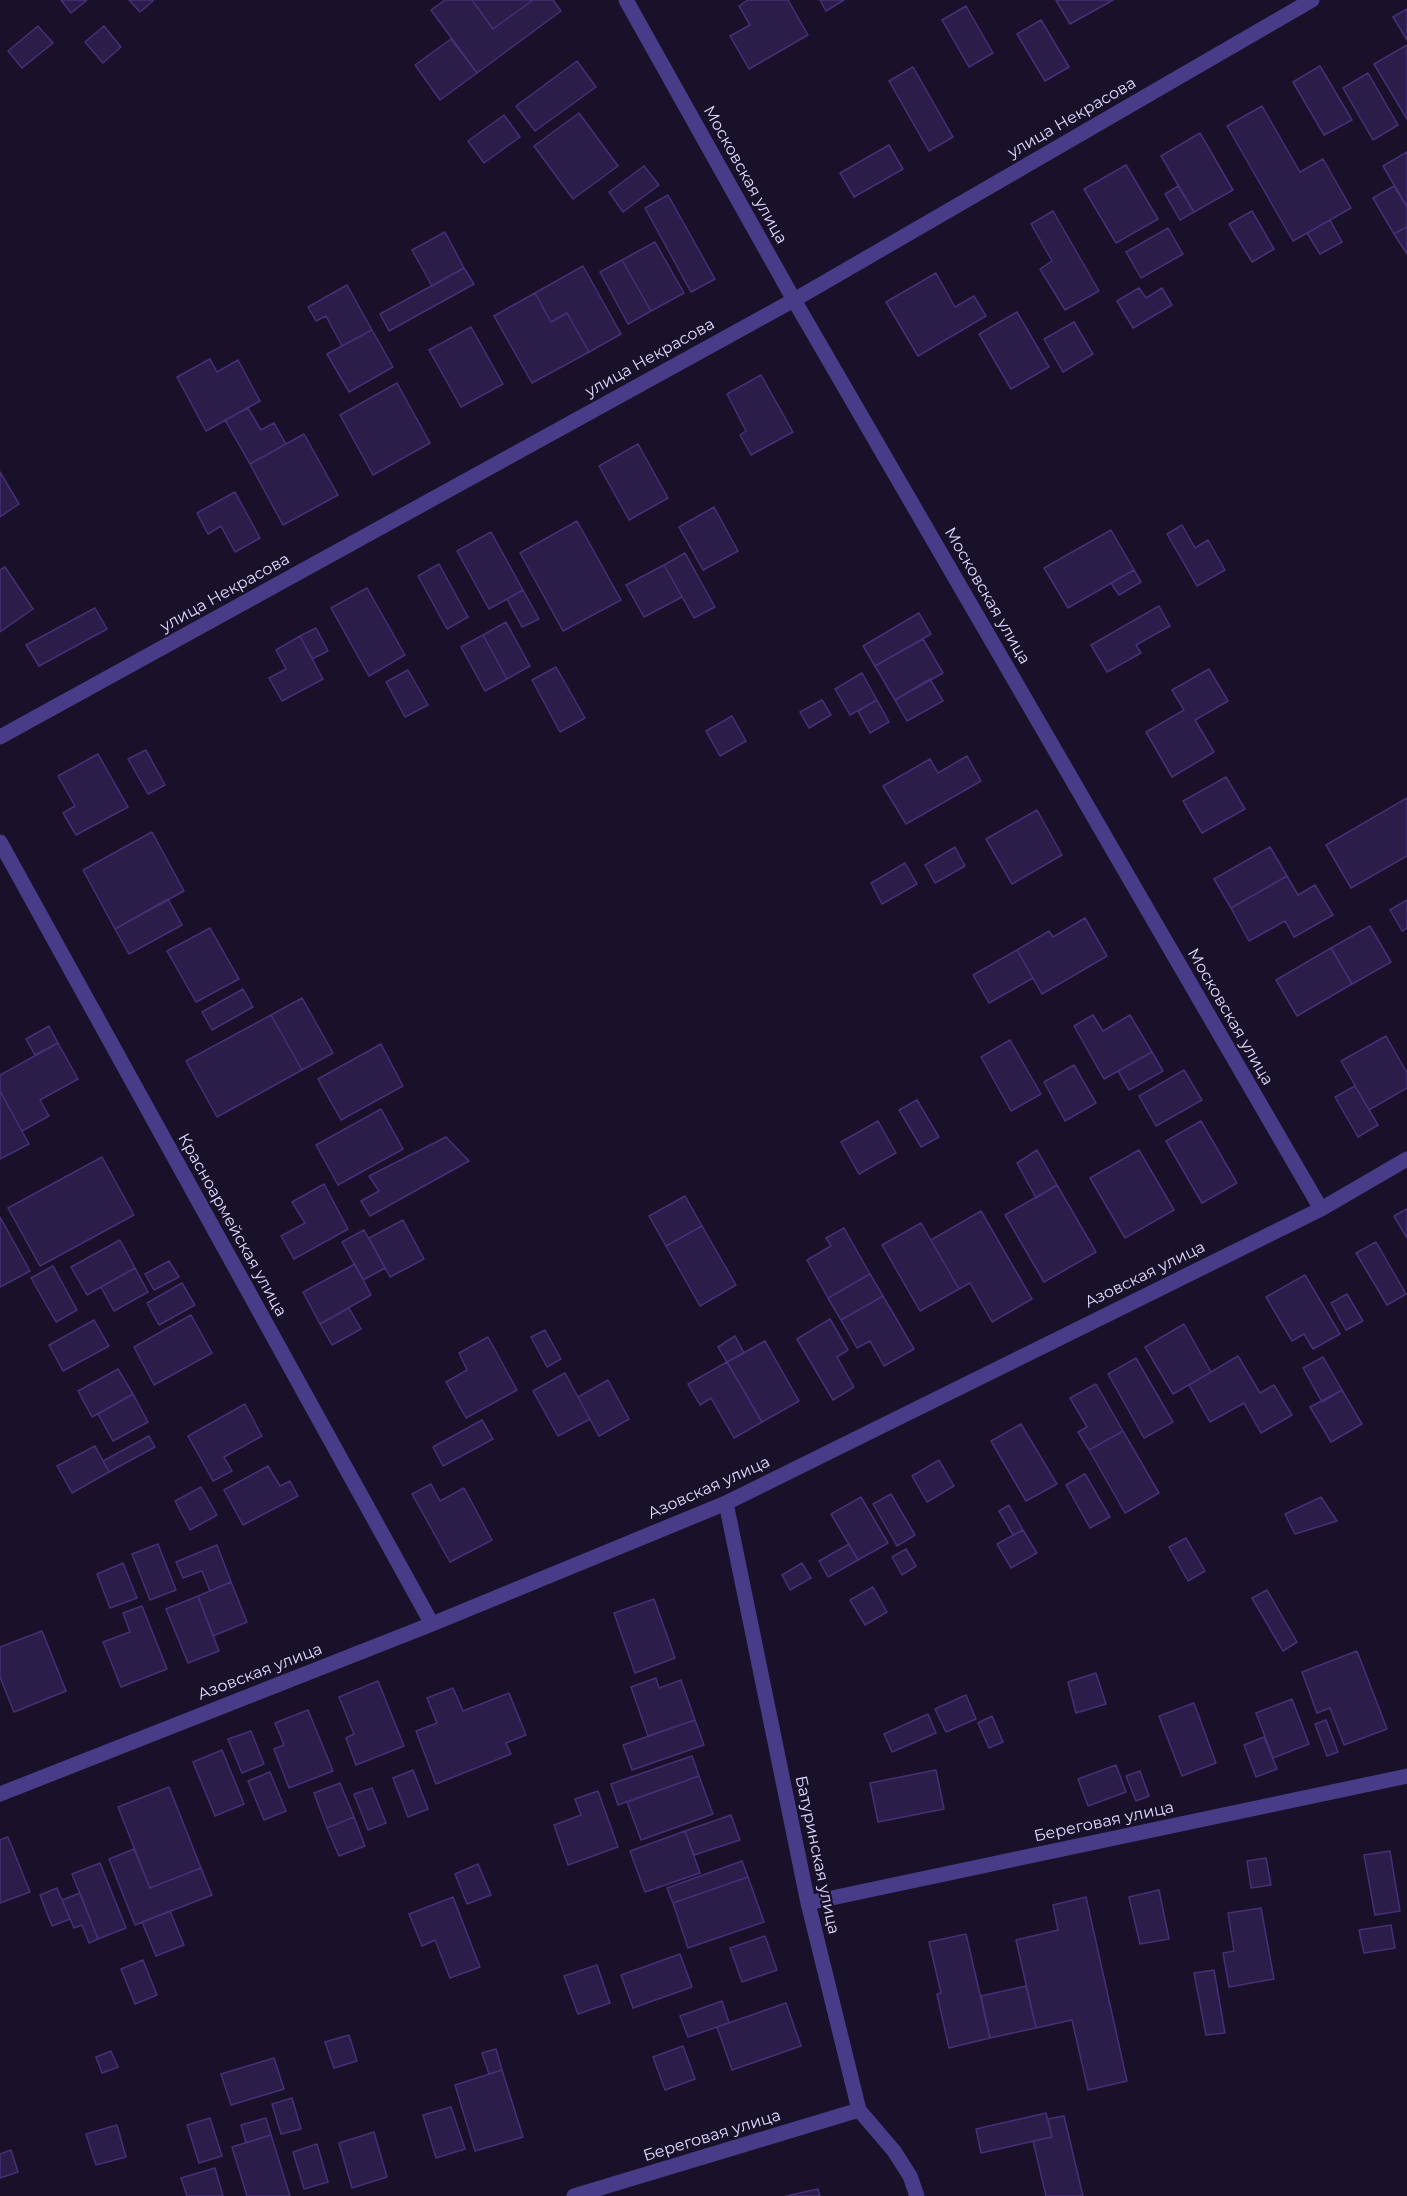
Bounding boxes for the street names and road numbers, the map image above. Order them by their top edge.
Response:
street label: улица Некрасова [1004,73,1140,163]
street label: Московская улица [699,103,791,247]
street label: улица Некрасова [582,315,718,401]
street label: Московская улица [940,524,1034,668]
street label: улица Некрасова [157,550,293,636]
street label: Московская улица [1183,945,1277,1089]
street label: Красноармейская улица [174,1130,290,1320]
street label: Азовская улица [1082,1238,1208,1312]
street label: Азовская улица [645,1452,773,1524]
street label: Азовская улица [195,1639,325,1705]
street label: Батуринская улица [791,1774,843,1936]
street label: Береговая улица [1032,1798,1176,1846]
street label: Береговая улица [641,2106,783,2166]

